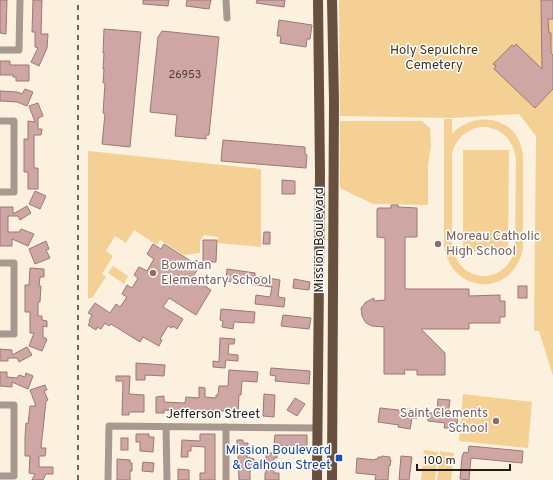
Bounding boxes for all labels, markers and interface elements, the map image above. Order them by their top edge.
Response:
park label: Holy Sepulchre Cemetery [390,43,478,74]
house number: 26953 [169,68,201,82]
street label: Mission Boulevard [312,187,328,293]
place label: Moreau Catholic High School [446,229,540,260]
marker: Moreau Catholic High School [433,239,443,249]
place label: Bowman Elementary School [161,258,271,289]
marker: Bowman Elementary School [148,268,158,278]
place label: Saint Clements School [400,406,488,437]
street label: Jefferson Street [166,407,260,423]
marker: Saint Clements School [491,416,501,426]
place label: Mission Boulevard & Calhoun Street [225,443,331,474]
scale bar [417,446,510,472]
marker: Mission Boulevard & Calhoun Street [334,453,344,463]
text: 100 m [423,453,456,469]

